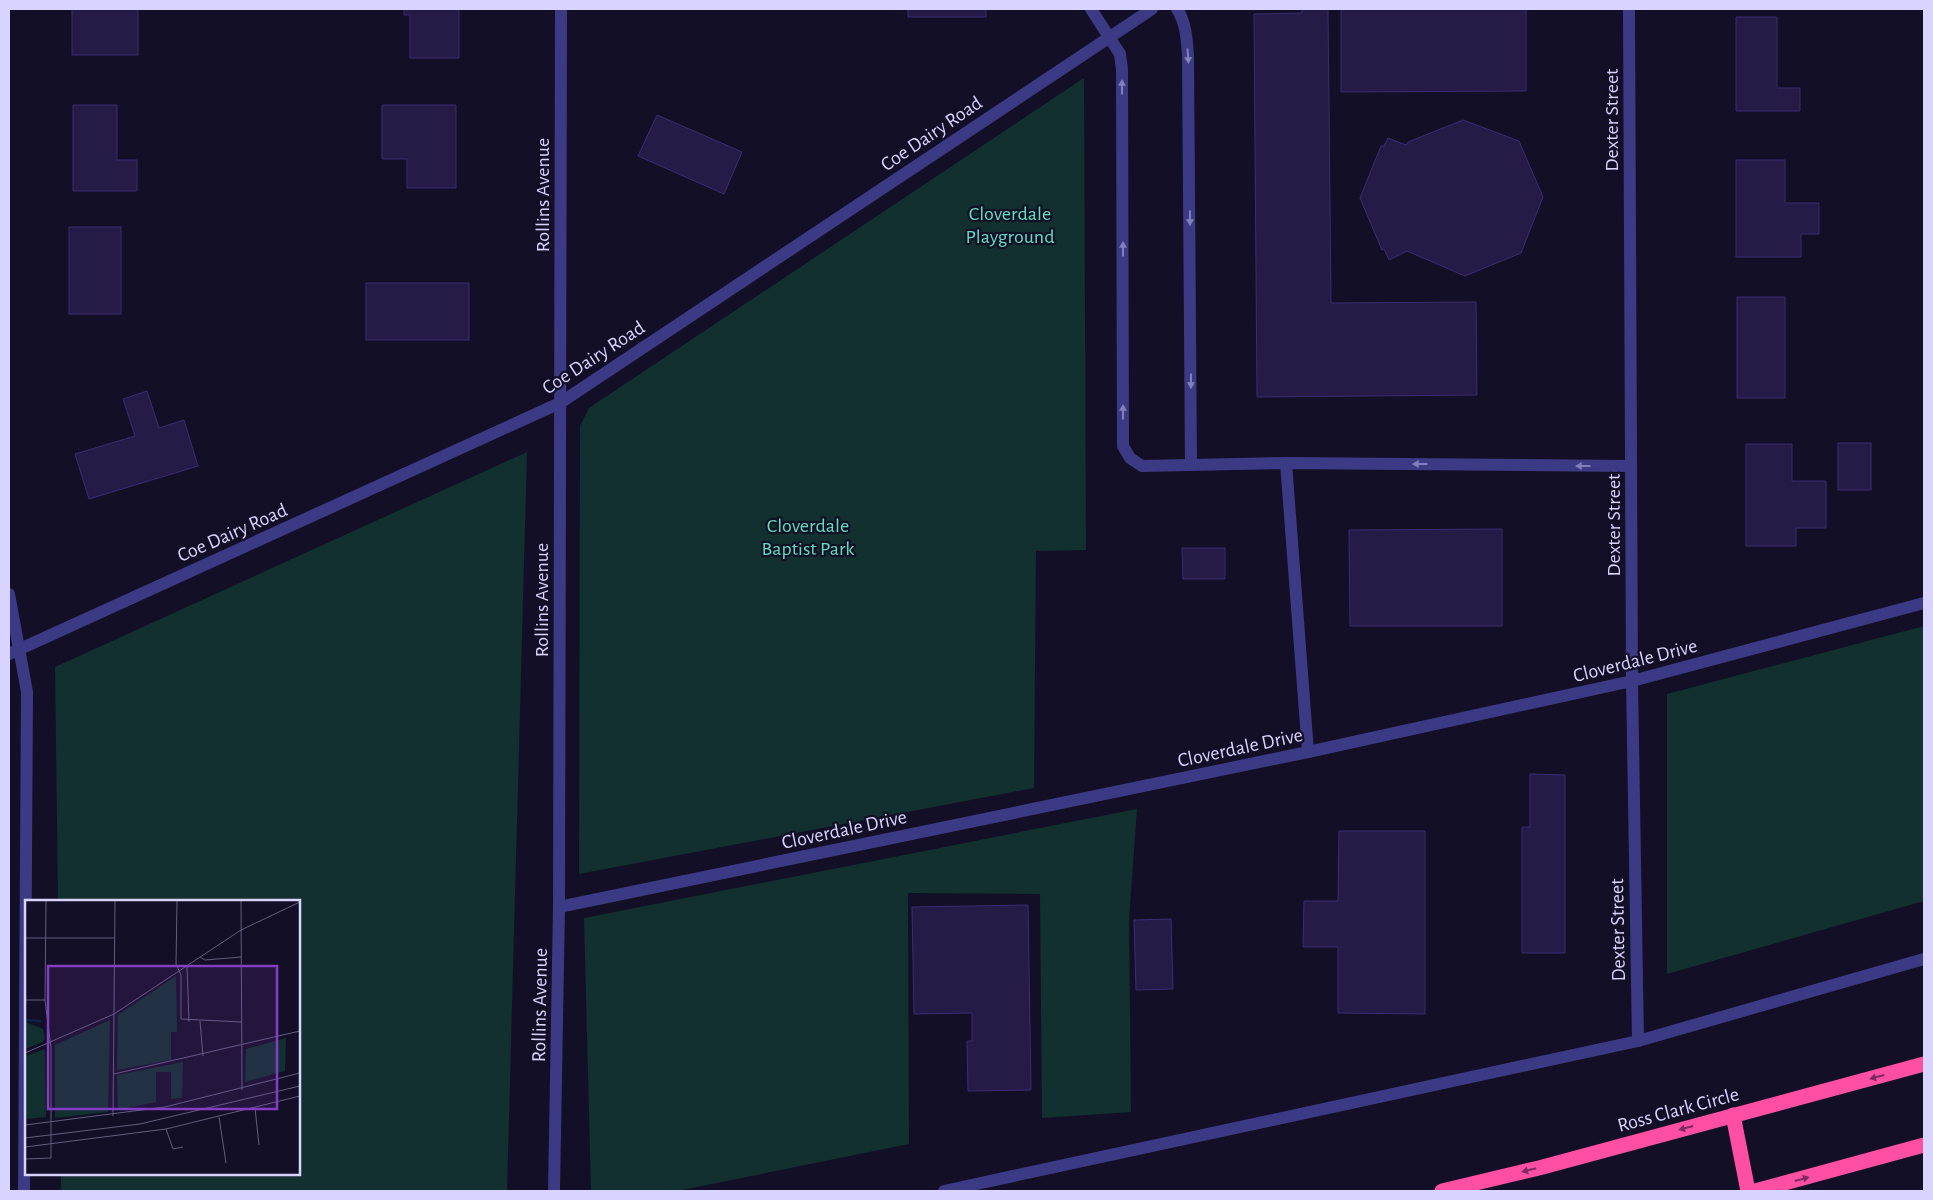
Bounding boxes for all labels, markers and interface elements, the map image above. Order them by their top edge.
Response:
one-way arrow [1184,48,1192,64]
street label: Dexter Street [1602,68,1622,172]
one-way arrow [1118,78,1126,94]
street label: Coe Dairy Road [877,93,986,175]
street label: Rollins Avenue [533,138,553,252]
park label: Cloverdale Playground [965,204,1055,247]
one-way arrow [1186,210,1194,226]
one-way arrow [1119,241,1127,257]
street label: Coe Dairy Road [539,317,648,398]
one-way arrow [1187,373,1195,389]
one-way arrow [1119,403,1127,419]
one-way arrow [1412,460,1428,468]
one-way arrow [1574,462,1590,470]
street label: Dexter Street [1604,473,1624,577]
street label: Coe Dairy Road [175,500,290,566]
park label: Cloverdale Baptist Park [762,516,854,559]
street label: Rollins Avenue [532,543,552,657]
street label: Cloverdale Drive [1571,636,1699,686]
street label: Cloverdale Drive [1176,725,1305,771]
street label: Cloverdale Drive [780,807,909,853]
street label: Dexter Street [1607,878,1629,982]
inset map [25,900,300,1175]
street label: Rollins Avenue [529,948,551,1062]
one-way arrow [1870,1073,1885,1081]
street label: Ross Clark Circle [1615,1084,1741,1136]
one-way arrow [1679,1124,1694,1132]
one-way arrow [1522,1166,1537,1174]
one-way arrow [1795,1174,1810,1182]

